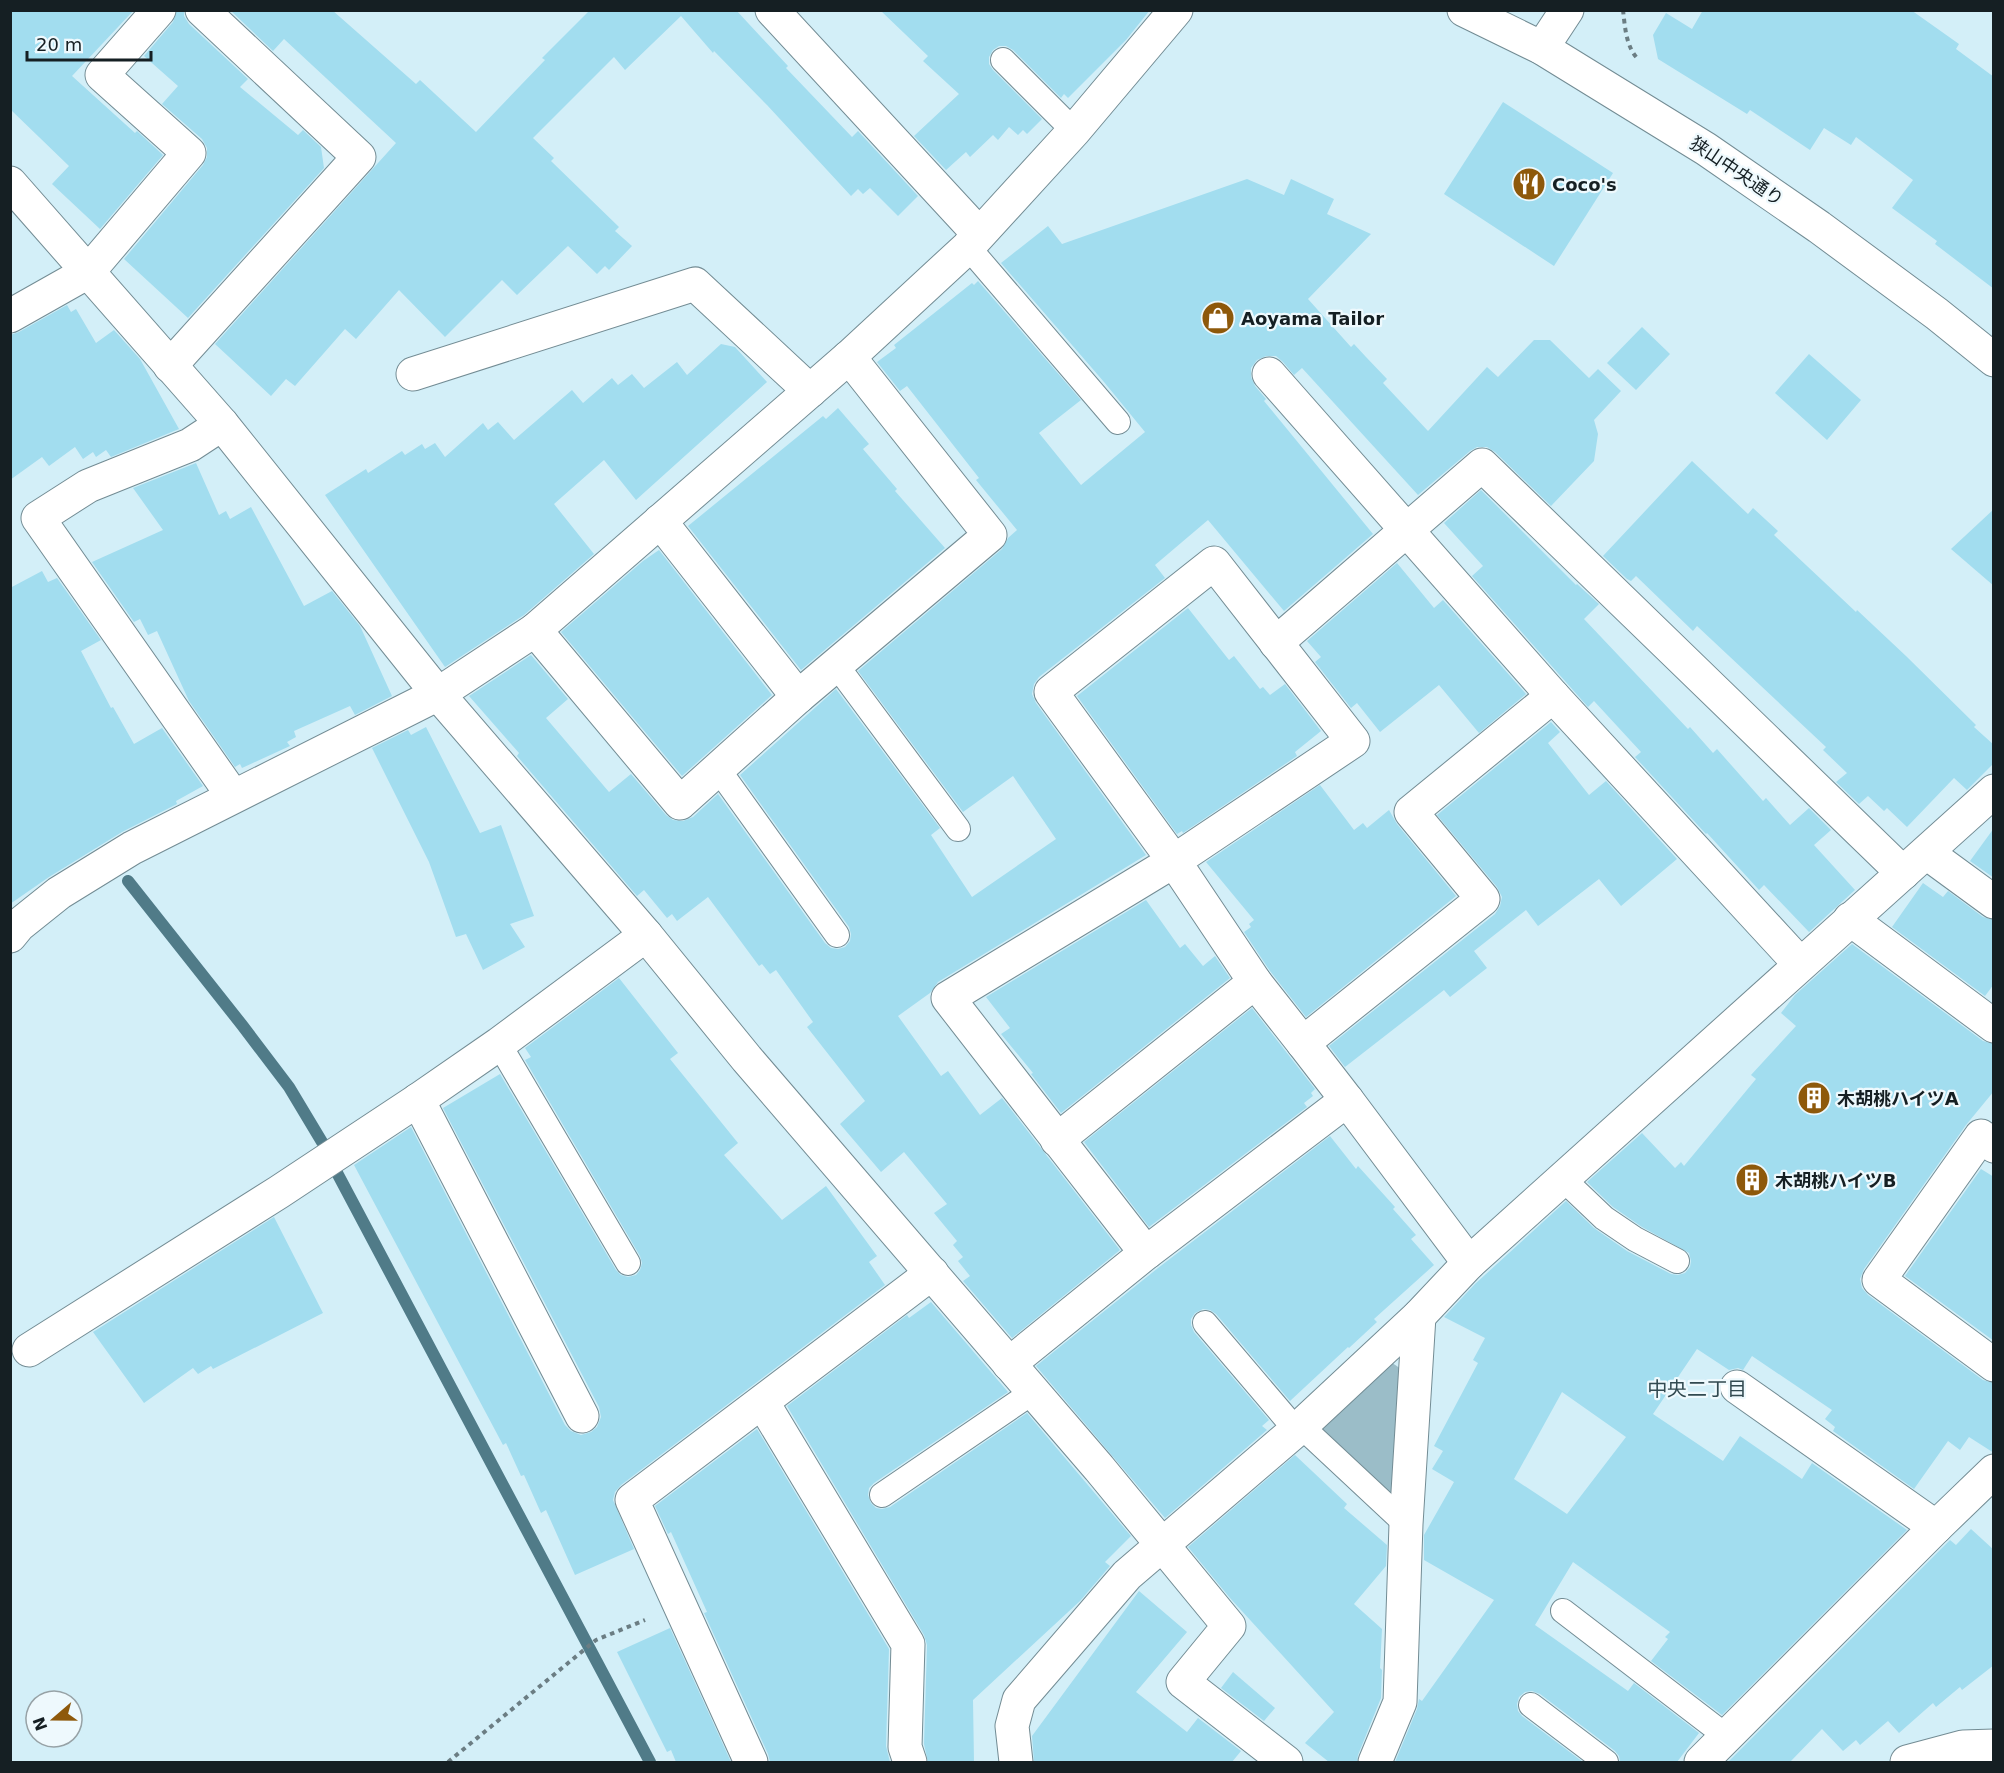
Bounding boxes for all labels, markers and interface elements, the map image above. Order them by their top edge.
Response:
scale bar [27,24,152,62]
text: 20 m [36,34,82,55]
street label: 狭山中央通り [1686,132,1788,210]
restaurant icon: Coco's [1511,166,1547,202]
place label: Coco's [1552,174,1617,195]
shop icon: Aoyama Tailor [1200,300,1236,336]
place label: Aoyama Tailor [1241,308,1384,329]
building icon: 木胡桃ハイツA [1796,1080,1832,1116]
place label: 木胡桃ハイツA [1837,1088,1959,1109]
building icon: 木胡桃ハイツB [1734,1162,1770,1198]
place label: 木胡桃ハイツB [1775,1170,1896,1191]
district label: 中央二丁目 [1647,1377,1747,1401]
north arrow [24,1689,84,1749]
text: N [29,1714,52,1734]

